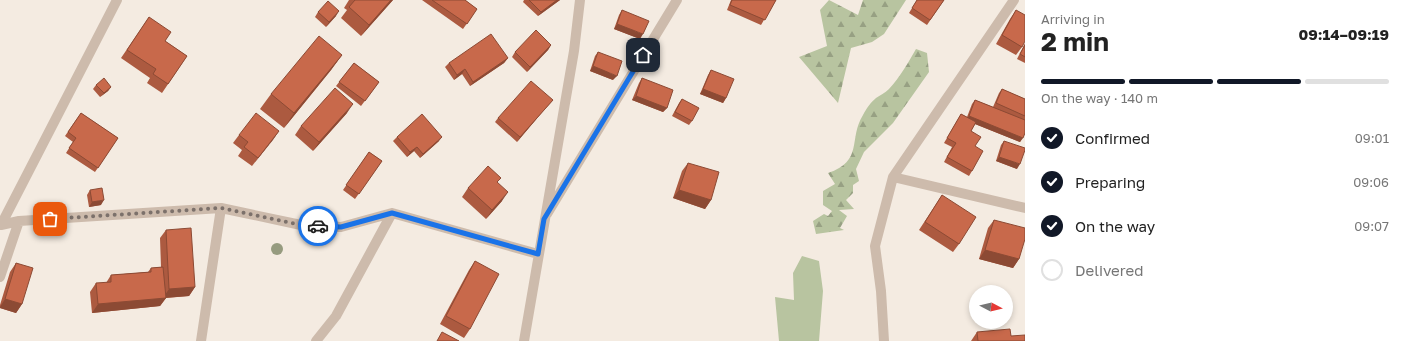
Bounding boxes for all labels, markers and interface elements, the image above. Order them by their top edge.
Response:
text: Arriving in [1041,11,1105,27]
text: 09:14–09:19 [1299,25,1389,43]
text: 2 min [1041,26,1109,57]
pin [626,38,660,72]
icon: home [632,44,654,66]
text: On the way · 140 m [1041,90,1158,106]
icon: check [1041,127,1063,149]
text: Confirmed [1075,129,1150,147]
text: 09:01 [1355,130,1389,146]
icon: check [1041,171,1063,193]
text: Preparing [1075,173,1145,191]
text: 09:06 [1353,174,1389,190]
pin [33,202,67,236]
courier [298,206,338,246]
icon: bag [39,208,61,230]
icon: car [307,215,329,237]
icon: check [1041,215,1063,237]
text: On the way [1075,217,1155,235]
text: 09:07 [1354,218,1389,234]
text: Delivered [1075,261,1143,279]
north arrow [969,285,1013,329]
map controls [969,285,1013,329]

